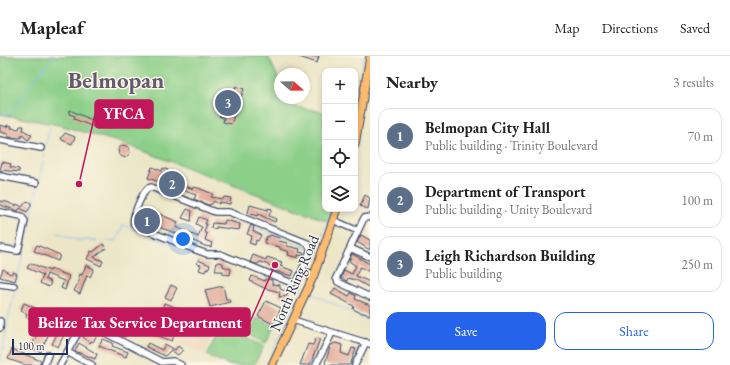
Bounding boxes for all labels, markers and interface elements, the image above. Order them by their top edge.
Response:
text: Mapleaf [20,15,84,40]
text: Map [554,19,580,37]
text: Directions [602,19,658,37]
text: Saved [680,19,710,37]
district label: Belmopan [68,65,164,95]
north arrow [274,68,310,104]
map controls [322,68,358,212]
button: + [322,68,358,104]
text: Nearby [386,71,438,93]
text: 3 results [673,74,714,91]
pin: 3 [215,88,241,118]
callout: YFCA [95,100,153,128]
text: YFCA [103,103,145,124]
button: − [322,104,358,140]
text: Belmopan City Hall [425,118,550,137]
text: 1 [397,128,403,145]
text: 70 m [688,128,713,145]
text: Public building · Trinity Boulevard [425,137,598,154]
button: locate [322,140,358,176]
pin: 2 [159,169,185,199]
button: layers [322,176,358,212]
text: Department of Transport [425,182,586,201]
text: 2 [397,192,403,209]
text: 100 m [682,192,713,209]
text: Public building · Unity Boulevard [425,201,592,218]
pin: 1 [134,206,160,236]
your location [173,229,193,249]
street label: North Ring Road [265,232,323,334]
text: Leigh Richardson Building [425,246,595,265]
text: 3 [397,256,403,273]
text: 250 m [682,256,713,273]
text: Public building [425,265,502,282]
callout: Belize Tax Service Department [29,308,250,336]
text: Belize Tax Service Department [38,312,242,333]
button: Save [386,312,546,350]
button: Share [554,312,714,350]
scale bar [12,337,68,356]
text: 100 m [18,339,45,353]

